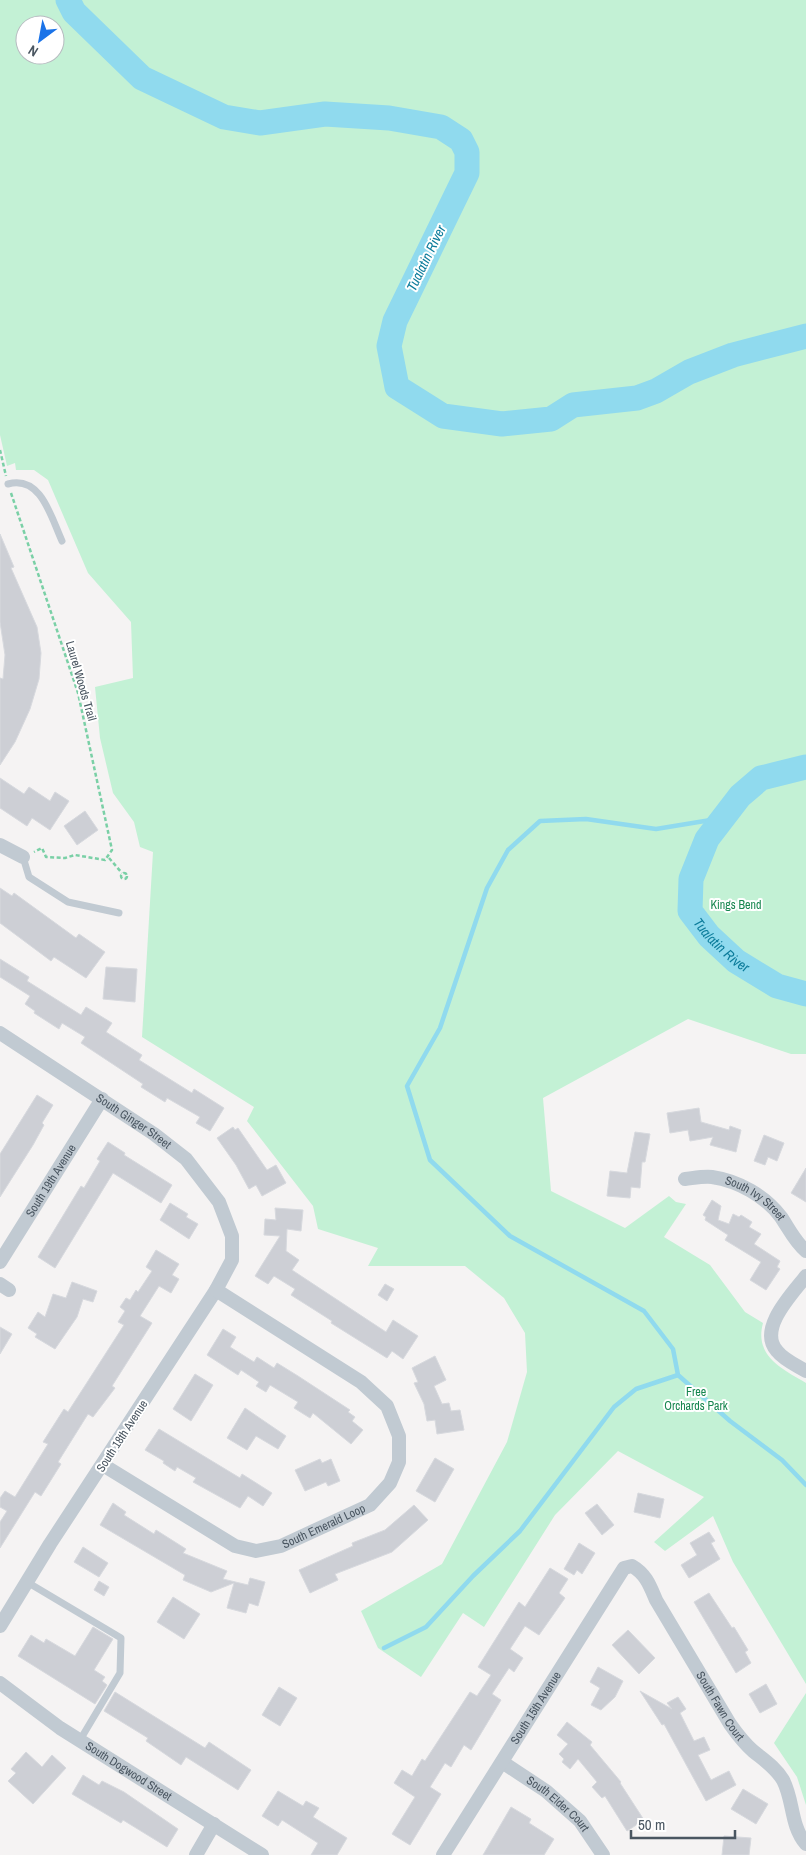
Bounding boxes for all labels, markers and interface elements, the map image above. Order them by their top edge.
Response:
north arrow [15,15,65,65]
text: N [25,41,41,61]
water label: Tualatin River [402,221,450,294]
street label: Laurel Woods Trail [62,639,100,723]
park label: Kings Bend [711,897,761,913]
water label: Tualatin River [690,914,754,977]
street label: South Ginger Street [93,1090,175,1153]
street label: South 19th Avenue [22,1141,80,1220]
street label: South Ivy Street [723,1172,789,1224]
park label: Free Orchards Park [664,1384,728,1414]
street label: South 18th Avenue [93,1397,151,1475]
street label: South Emerald Loop [280,1500,368,1552]
street label: South 15th Avenue [507,1668,565,1747]
street label: South Fawn Court [692,1668,748,1744]
street label: South Dogwood Street [82,1738,175,1804]
street label: South Elder Court [523,1772,593,1835]
scale bar [631,1808,735,1840]
text: 50 m [638,1814,665,1835]

